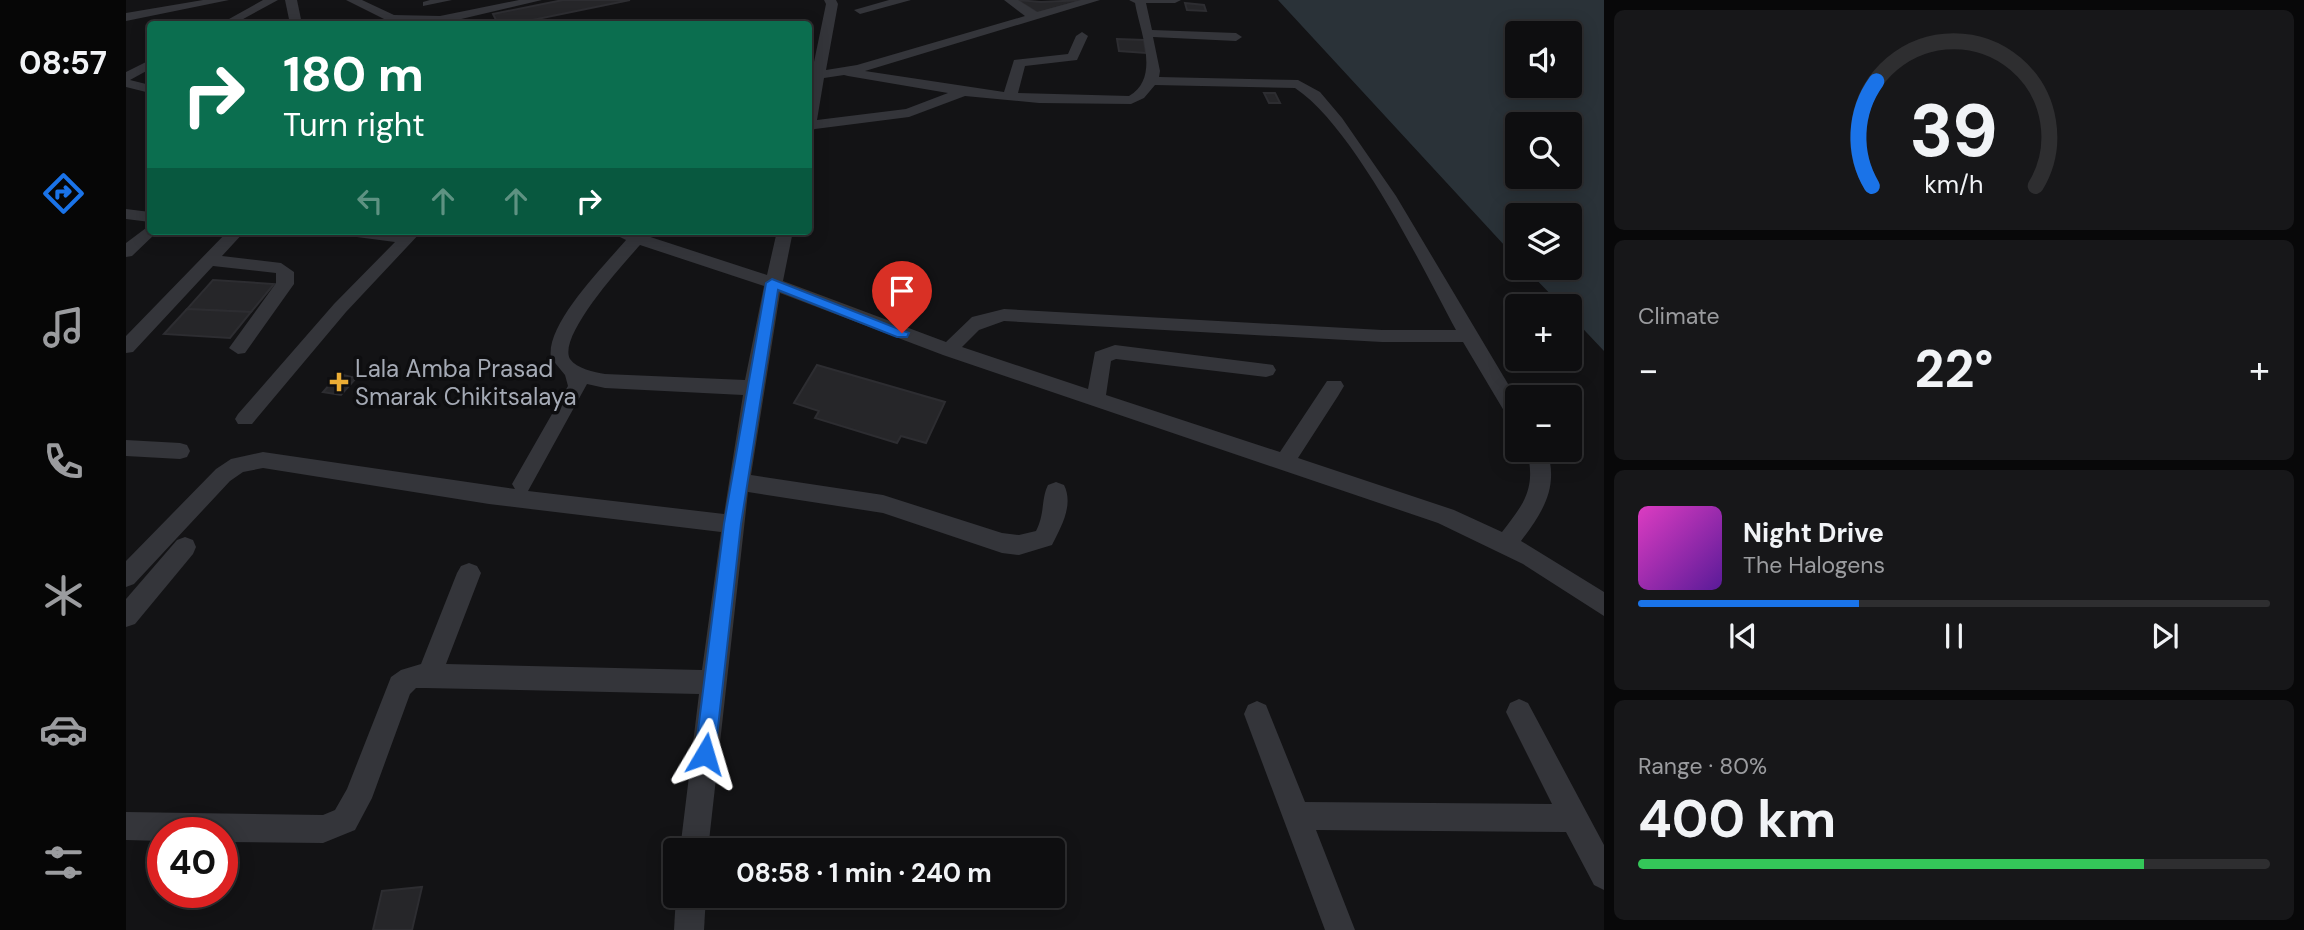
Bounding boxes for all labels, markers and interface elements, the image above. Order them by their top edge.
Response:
map controls [1505,21,1582,462]
button: sound [1505,21,1582,98]
text: 08:57 [19,42,107,84]
text: 180 m [283,42,424,106]
icon: right [168,49,259,140]
text: 39 [1910,84,1998,179]
text: Turn right [283,104,425,146]
button: search [1505,112,1582,189]
text: km/h [1924,168,1984,201]
icon: directions [39,169,88,218]
icon: left [351,182,389,220]
icon: ahead [424,182,462,220]
icon: ahead [497,182,535,220]
icon: right [570,182,608,220]
button: layers [1505,203,1582,280]
pin [872,261,932,333]
icon: arrive [883,272,921,310]
button: + [1505,294,1582,371]
text: Climate [1638,301,1720,331]
icon: music [39,303,88,352]
text: 22° [1915,335,1993,403]
text: − [1638,345,1659,395]
text: + [2249,345,2270,395]
place label: Lala Amba Prasad Smarak Chikitsalaya [355,353,577,412]
marker: Lala Amba Prasad Smarak Chikitsalaya [329,372,349,392]
button: − [1505,385,1582,462]
icon: phone [39,437,88,486]
text: Night Drive [1743,516,1884,550]
text: The Halogens [1743,550,1885,580]
icon: climate [39,571,88,620]
icon: previous [1724,617,1762,655]
icon: pause [1935,617,1973,655]
icon: next [2146,617,2184,655]
icon: car [39,705,88,754]
position arrow [668,717,742,791]
text: Range · 80% [1638,751,1767,781]
text: 400 km [1638,785,1836,853]
speed limit sign: 40 [147,817,238,908]
icon: filters [39,838,88,887]
text: 08:58 · 1 min · 240 m [736,856,992,890]

